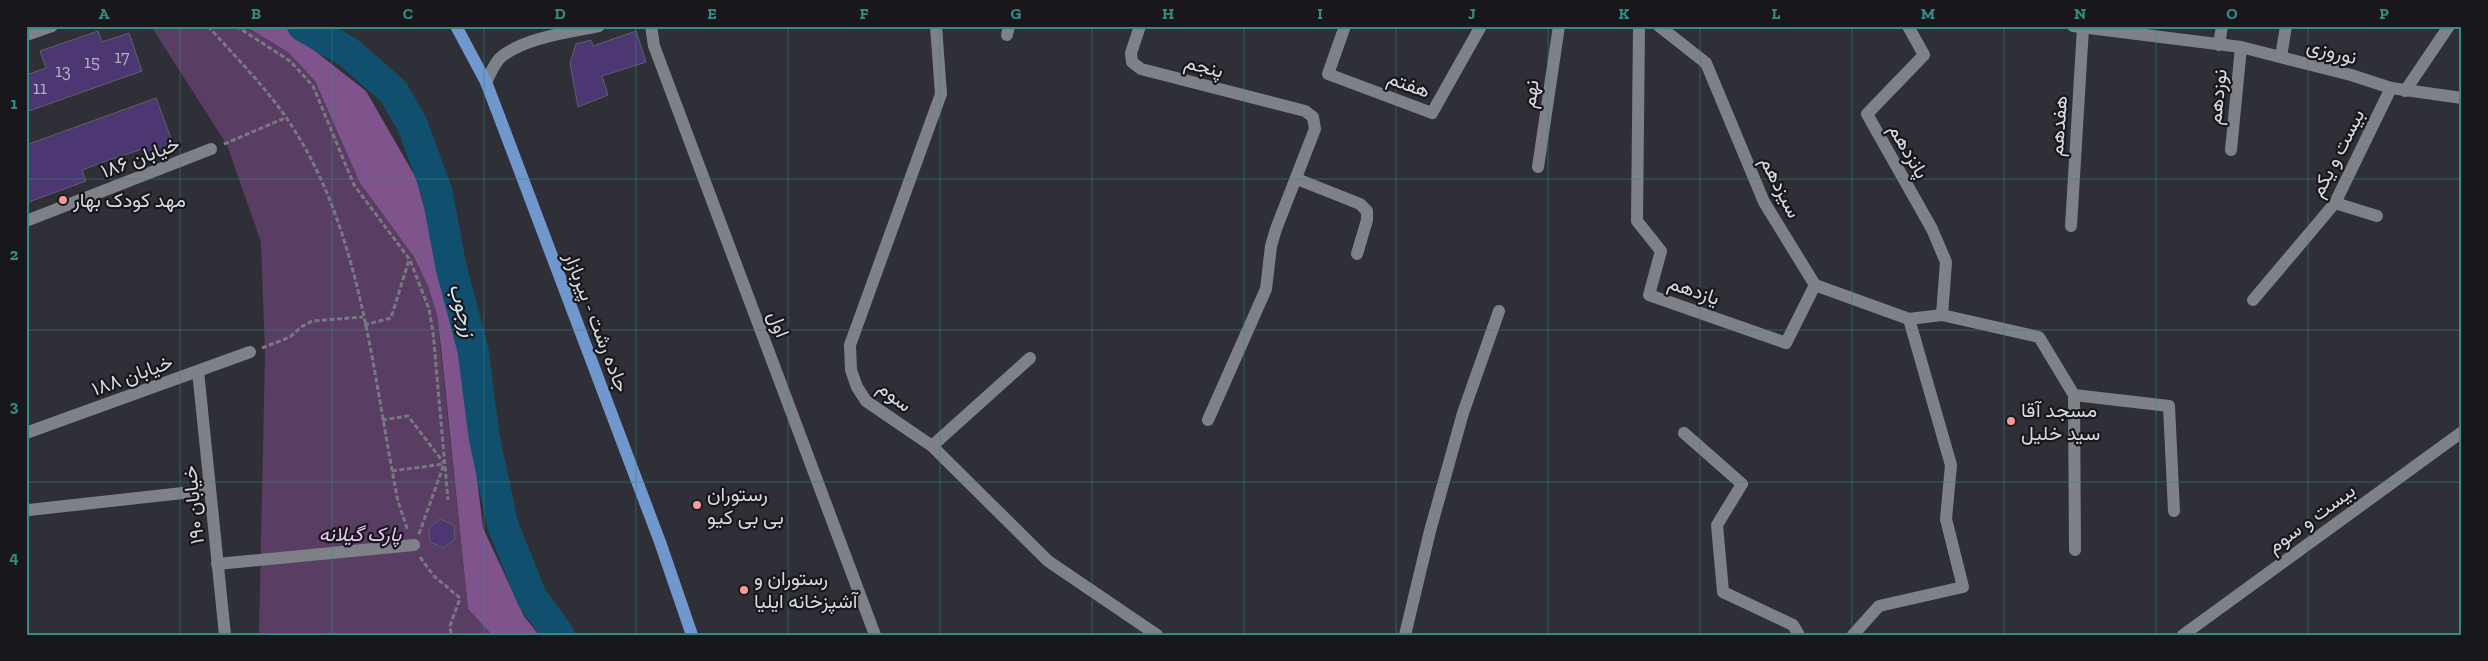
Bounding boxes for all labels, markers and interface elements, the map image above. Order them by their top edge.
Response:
text: A [99,4,110,23]
text: B [251,4,261,23]
text: C [403,4,413,23]
text: D [554,4,566,23]
text: E [707,4,717,23]
text: F [859,4,869,23]
text: G [1011,4,1022,23]
text: H [1162,4,1174,23]
text: I [1317,4,1323,23]
text: J [1468,4,1476,23]
text: K [1619,4,1630,23]
text: L [1772,4,1781,23]
text: M [1921,4,1935,23]
text: N [2074,4,2086,23]
text: O [2226,4,2238,23]
text: P [2379,4,2389,23]
street label: نوروزی [2304,33,2360,70]
house number: 17 [114,46,130,68]
street label: پنجم [1181,49,1226,85]
house number: 15 [84,51,100,73]
house number: 13 [55,60,71,82]
street label: هفتم [1384,65,1434,104]
street label: نوزدهم [2202,68,2233,126]
house number: 11 [33,77,47,99]
street label: نهم [1516,78,1545,110]
text: 1 [11,94,18,113]
street label: هفدهم [2044,95,2073,157]
street label: بیست و یکم [2305,105,2370,202]
street label: پانزدهم [1882,119,1934,184]
street label: خیابان ۱۸۶ [97,131,183,183]
street label: سیزدهم [1754,152,1807,222]
place label: مهد کودک بهار [72,188,186,213]
marker: مهد کودک بهار [57,194,69,206]
text: 2 [10,245,19,264]
street label: جاده رشت - پیربازار [557,248,635,396]
street label: یازدهم [1665,270,1723,311]
water label: زرجوب [443,280,483,340]
street label: اول [762,307,795,341]
street label: خیابان ۱۸۸ [88,349,176,401]
street label: سوم [873,375,917,417]
text: 3 [10,397,19,416]
place label: مسجد آقا سید خلیل [2021,398,2100,445]
marker: مسجد آقا سید خلیل [2005,415,2017,427]
street label: خیابان ۱۹۰ [177,464,209,546]
street label: بیست و سوم [2262,478,2360,559]
place label: رستوران بی بی کیو [707,482,784,530]
marker: رستوران بی بی کیو [691,499,703,511]
park label: پارک گیلانه [319,522,402,548]
text: 4 [9,548,19,567]
place label: رستوران و آشپزخانه ایلیا [754,566,859,615]
marker: رستوران و آشپزخانه ایلیا [738,584,750,596]

